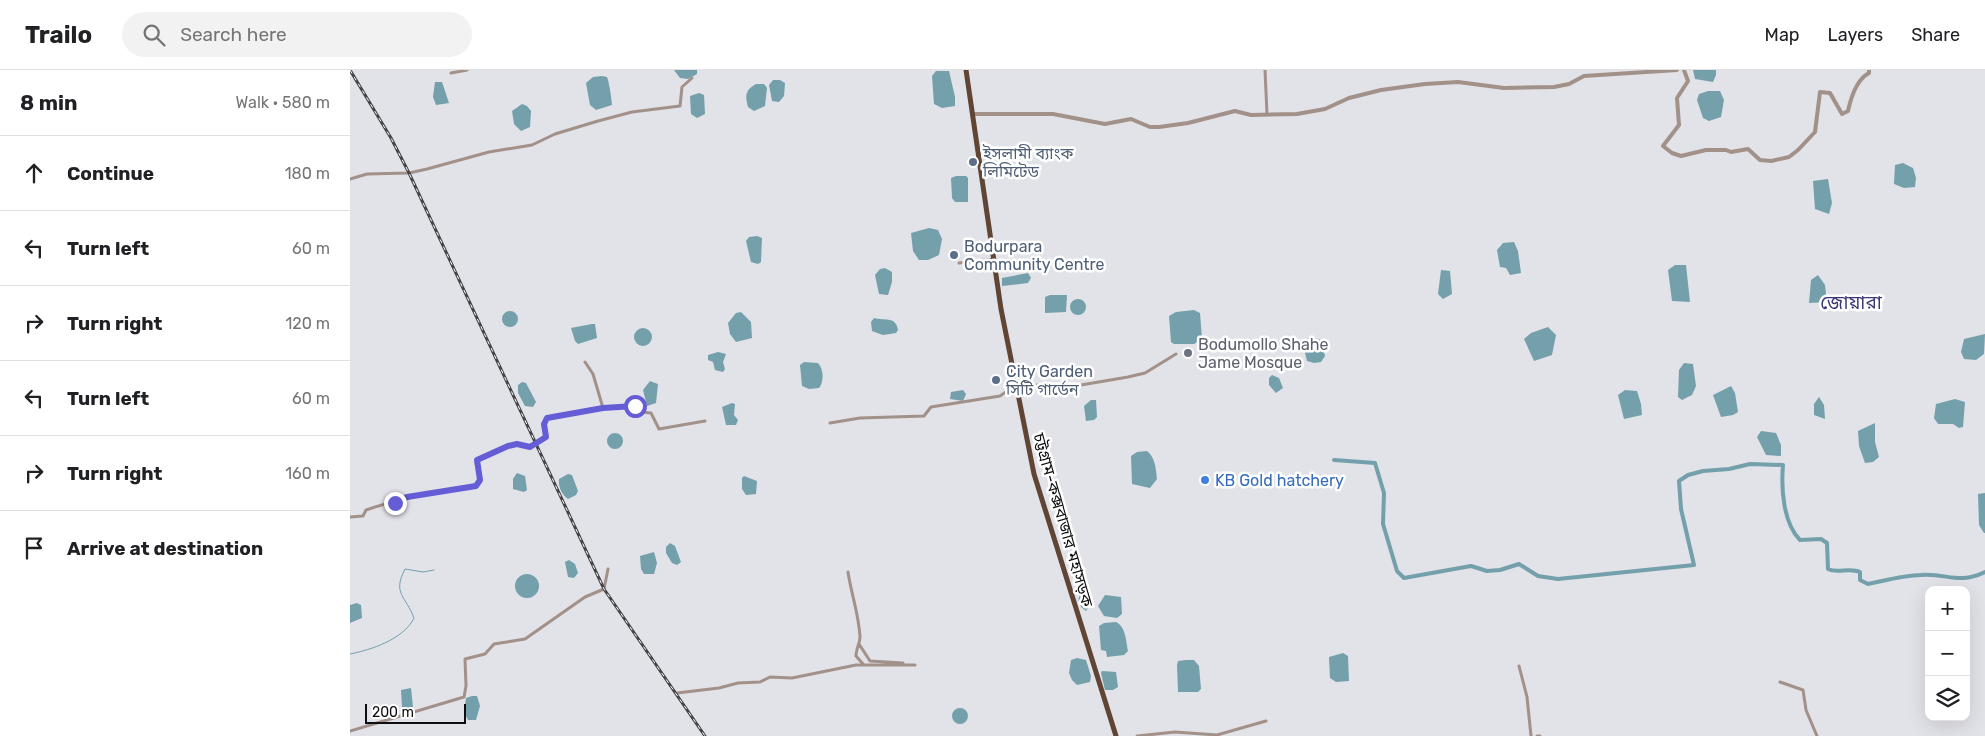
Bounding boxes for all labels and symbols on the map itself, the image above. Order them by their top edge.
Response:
place label: ইসলামী ব্যাংক লিমিটেড [982,144,1075,181]
marker: ইসলামী ব্যাংক লিমিটেড [967,156,979,168]
place label: Bodurpara Community Centre [964,237,1104,274]
marker: Bodurpara Community Centre [948,249,960,261]
district label: জোয়ারা [1820,291,1883,314]
place label: Bodumollo Shahe Jame Mosque [1198,335,1329,372]
marker: Bodumollo Shahe Jame Mosque [1182,347,1194,359]
place label: City Garden সিটি গার্ডেন [1005,362,1093,399]
marker: City Garden সিটি গার্ডেন [990,374,1002,386]
route start [624,395,647,418]
street label: চট্টগ্রাম-কক্সবাজার মহাসড়ক [1029,430,1097,610]
place label: KB Gold hatchery [1215,471,1344,490]
marker: KB Gold hatchery [1199,474,1211,486]
route end [384,492,407,515]
scale bar [365,701,466,724]

